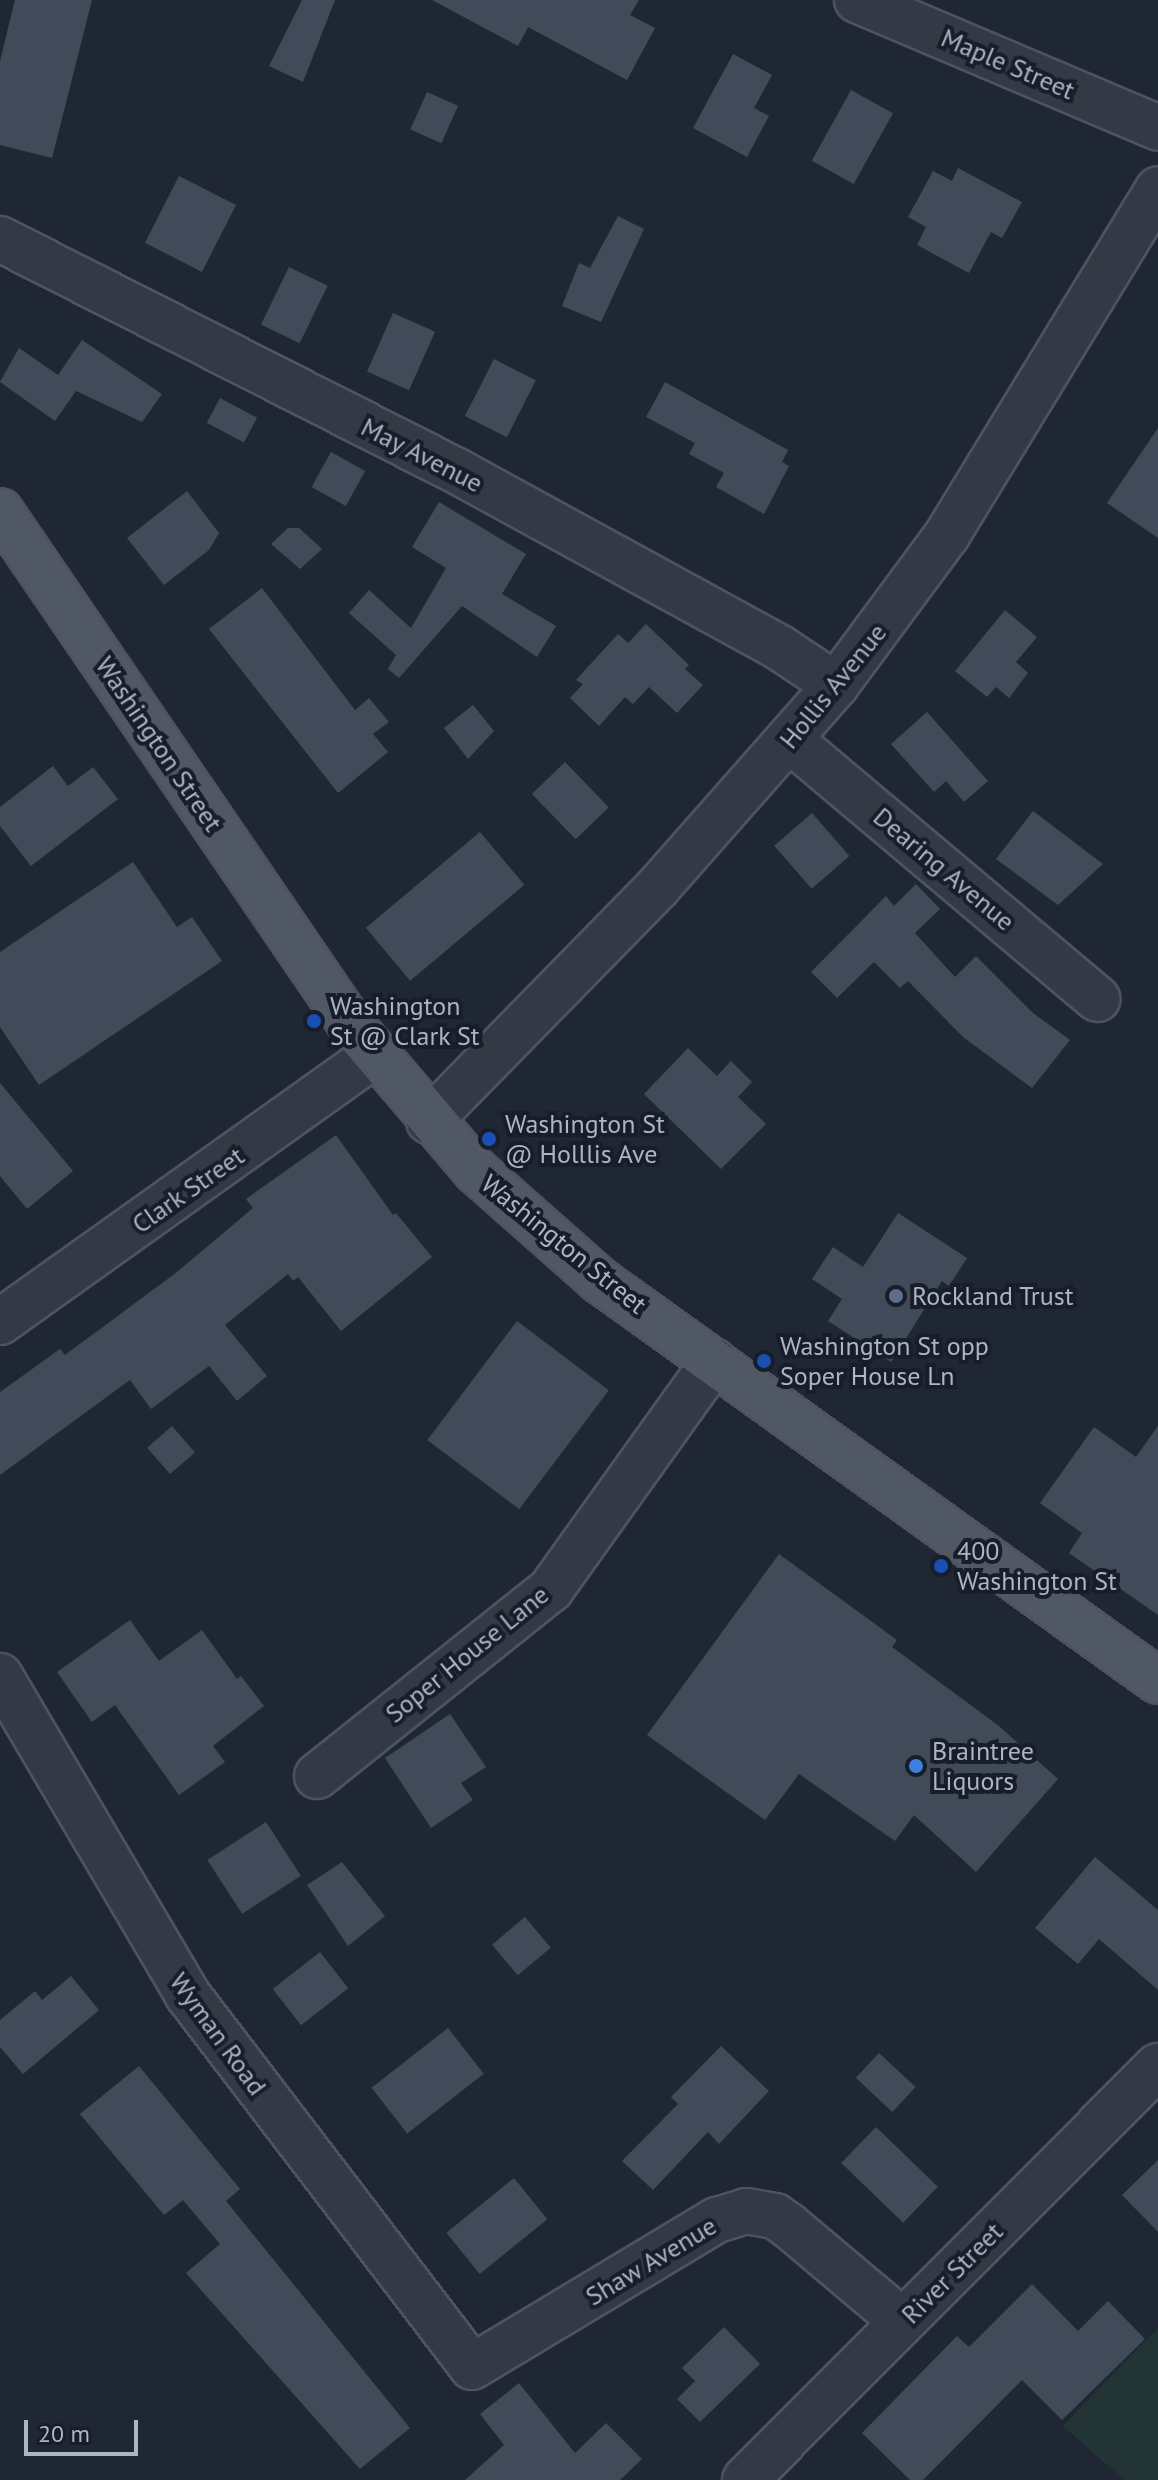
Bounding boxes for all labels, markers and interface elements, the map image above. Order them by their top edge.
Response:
street label: Maple Street [937,22,1079,106]
street label: May Avenue [355,411,489,499]
street label: Hollis Avenue [773,617,893,755]
street label: Washington Street [89,651,229,837]
street label: Dearing Avenue [867,801,1021,937]
place label: Washington St @ Clark St [330,990,480,1052]
marker: Washington St @ Clark St [305,1012,323,1030]
place label: Washington St @ Holllis Ave [505,1108,665,1170]
marker: Washington St @ Holllis Ave [480,1130,498,1148]
street label: Clark Street [126,1140,250,1240]
street label: Washington Street [475,1168,653,1320]
place label: Rockland Trust [912,1280,1074,1312]
marker: Rockland Trust [887,1287,905,1305]
place label: Washington St opp Soper House Ln [780,1330,989,1392]
marker: Washington St opp Soper House Ln [755,1352,773,1370]
place label: 400 Washington St [957,1535,1117,1596]
marker: 400 Washington St [932,1557,950,1575]
street label: Soper House Lane [379,1579,555,1729]
place label: Braintree Liquors [932,1735,1034,1796]
marker: Braintree Liquors [907,1757,925,1775]
street label: Wyman Road [163,1967,273,2101]
street label: Shaw Avenue [579,2209,723,2313]
street label: River Street [895,2216,1009,2330]
scale bar [28,2404,142,2454]
text: 20 m [38,2418,90,2449]

